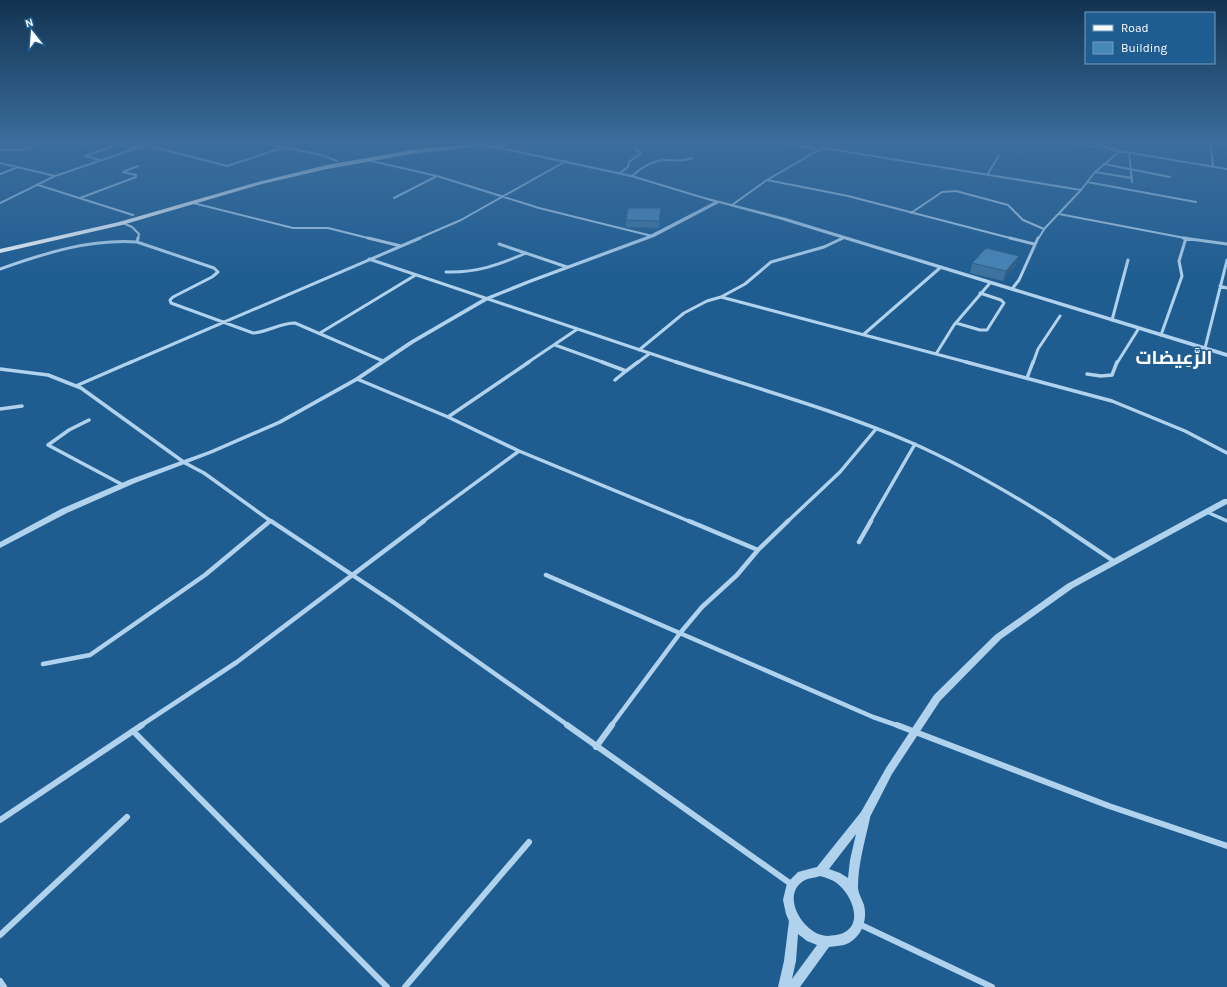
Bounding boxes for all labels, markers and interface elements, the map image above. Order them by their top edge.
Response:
north arrow [12,12,52,52]
legend [1085,12,1215,64]
text: N [24,16,35,30]
text: Road [1121,21,1149,35]
text: Building [1121,41,1168,55]
district label: الرَّعِيضات [1136,347,1212,369]

